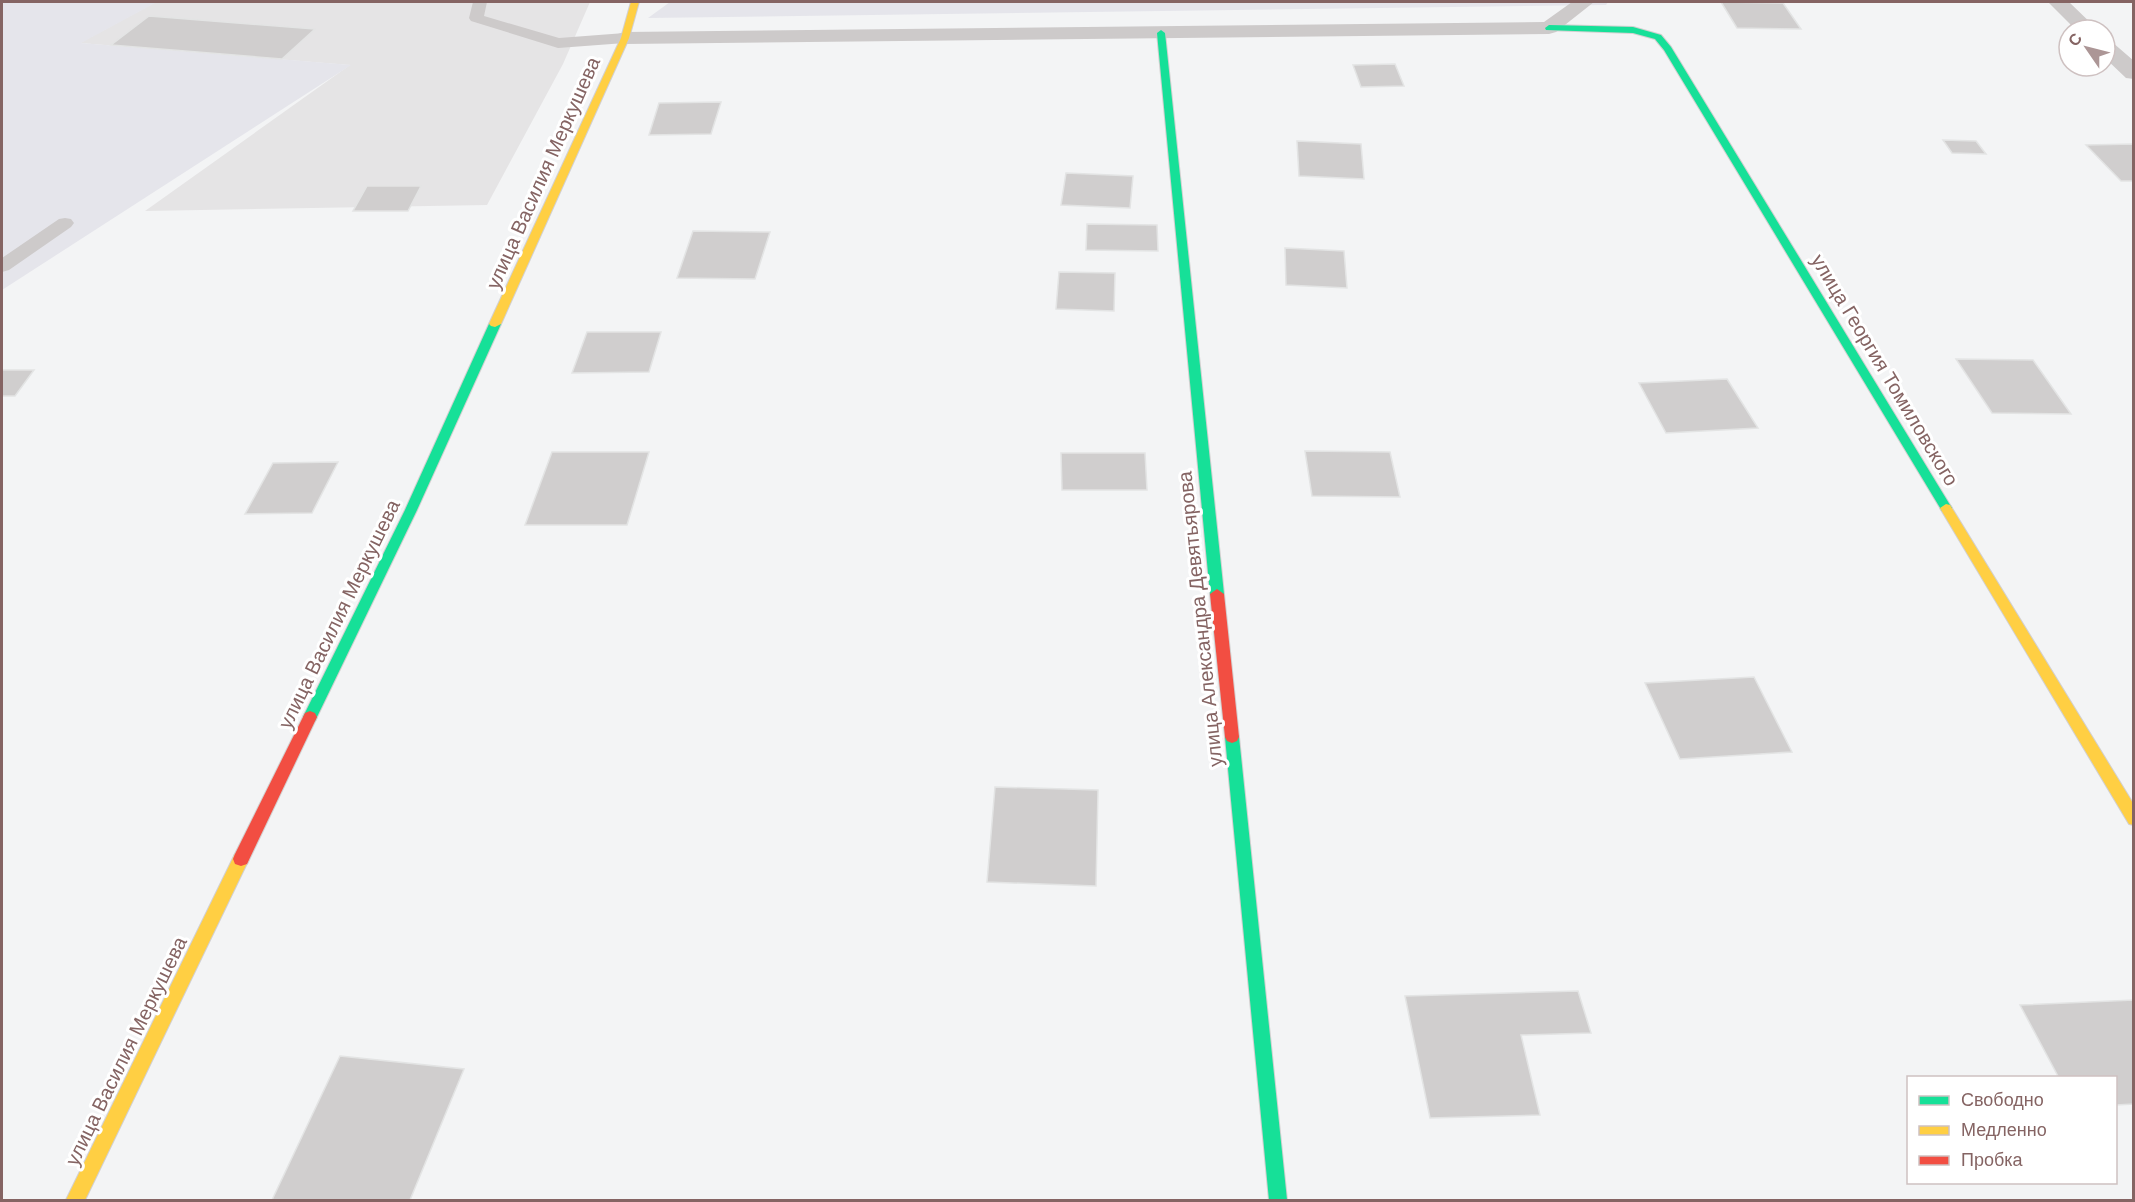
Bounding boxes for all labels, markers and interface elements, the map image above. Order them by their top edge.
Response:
north arrow [2057,18,2117,78]
text: С [2063,29,2087,50]
street label: улица Василия Меркушева [480,52,606,293]
street label: улица Георгия Томиловского [1805,249,1965,491]
street label: улица Александра Девятьярова [1171,469,1228,768]
street label: улица Василия Меркушева [272,494,406,733]
street label: улица Василия Меркушева [59,931,193,1170]
legend [1907,1076,2117,1184]
text: Свободно [1961,1088,2044,1112]
text: Медленно [1961,1118,2047,1142]
text: Пробка [1961,1148,2024,1172]

